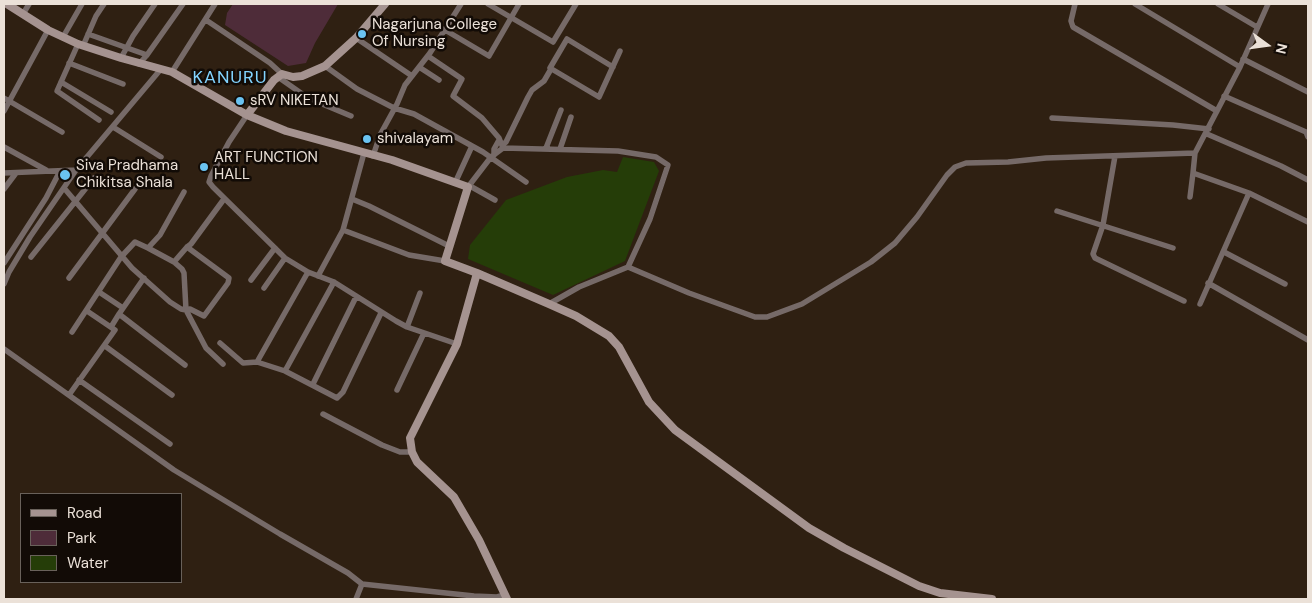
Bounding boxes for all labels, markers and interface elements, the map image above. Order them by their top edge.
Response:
place label: Nagarjuna College Of Nursing [372,16,497,51]
north arrow [1242,20,1292,70]
marker: Nagarjuna College Of Nursing [356,28,368,40]
text: N [1272,41,1292,56]
district label: KANURU [192,67,268,89]
place label: sRV NIKETAN [250,92,339,110]
marker: sRV NIKETAN [234,95,246,107]
place label: shivalayam [377,130,453,148]
marker: shivalayam [361,133,373,145]
place label: ART FUNCTION HALL [214,149,318,184]
place label: Siva Pradhama Chikitsa Shala [76,157,178,192]
marker: ART FUNCTION HALL [198,161,210,173]
marker: Siva Pradhama Chikitsa Shala [58,168,72,182]
legend [20,493,182,583]
text: Road [67,503,102,523]
text: Park [67,528,97,548]
text: Water [67,553,108,573]

